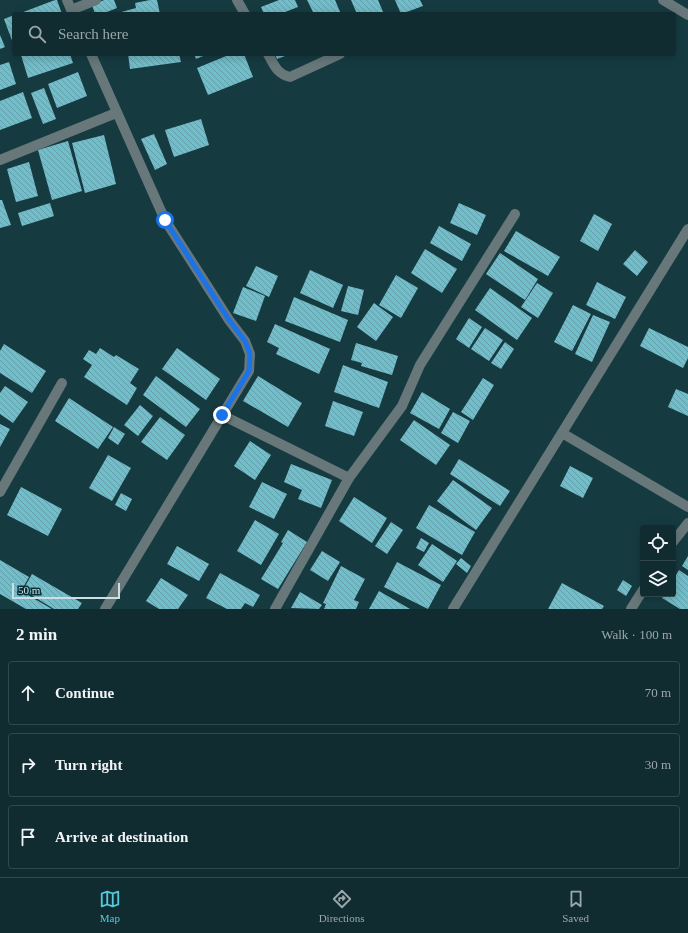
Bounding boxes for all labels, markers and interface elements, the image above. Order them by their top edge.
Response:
search box [12,12,676,56]
icon: search [26,23,48,45]
text: Search here [58,26,128,42]
route start [156,211,174,229]
route end [213,406,231,424]
map controls [640,525,676,597]
button: locate [640,525,676,561]
button: layers [640,561,676,597]
scale bar [12,581,120,600]
text: 50 m [18,584,40,596]
text: 2 min [16,625,57,644]
text: Walk · 100 m [601,627,672,642]
icon: ahead [17,682,39,704]
text: Continue [55,685,114,701]
text: 70 m [645,685,671,700]
icon: right [17,754,39,776]
text: Turn right [55,757,122,773]
text: 30 m [645,757,671,772]
icon: arrive [17,826,39,848]
text: Arrive at destination [55,829,188,845]
tab: Map [99,888,121,924]
tab: Directions [319,888,364,924]
tab: Saved [562,888,589,924]

